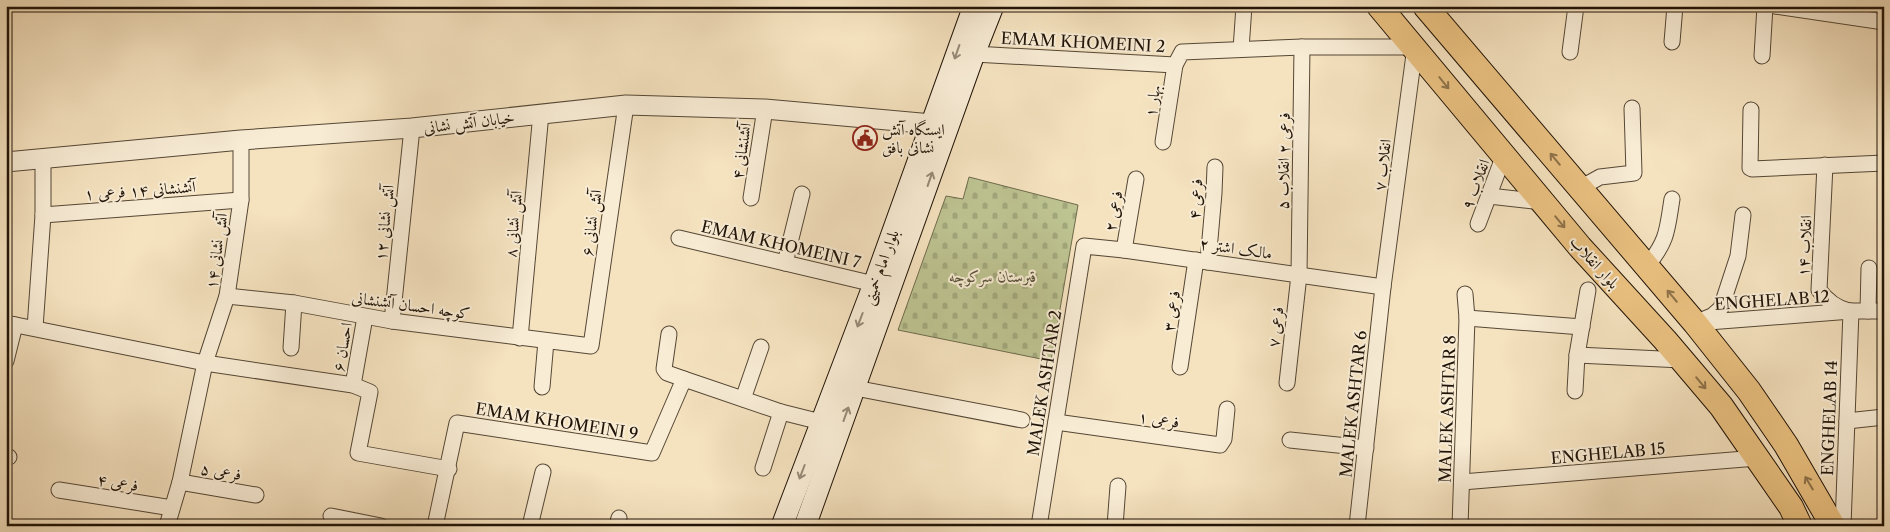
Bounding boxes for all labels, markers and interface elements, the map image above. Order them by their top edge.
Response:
street label: EMAM KHOMEINI 2 [1000,28,1166,56]
one-way arrow [952,44,961,59]
one-way arrow [1439,77,1450,90]
street label: بهار ۱ [1140,84,1165,119]
street label: خیابان آتش نشانی [422,106,516,138]
street label: فرعی ۲ انقلاب ۵ [1272,112,1295,210]
place label: ایستگاه آتش نشانی بافق [882,119,945,158]
street label: آتشنشانی ۴ [727,120,756,181]
public building icon: ایستگاه آتش نشانی بافق [852,125,878,151]
street label: انقلاب ۷ [1369,138,1396,192]
one-way arrow [1550,152,1561,165]
street label: انقلاب ۹ [1456,156,1495,212]
one-way arrow [926,172,935,187]
street label: آتشنشانی ۱۴ فرعی ۱ [84,176,198,205]
street label: فرعی ۴ [1184,178,1207,220]
street label: آتش نشانی ۱۲ [370,182,399,262]
street label: آتش نشانی ۶ [576,187,607,258]
street label: آتش نشانی ۸ [500,188,527,258]
street label: فرعی ۲ [1100,189,1127,233]
street label: آتش نشانی ۱۴ [201,210,232,290]
one-way arrow [1554,215,1565,228]
street label: انقلاب ۱۴ [1792,215,1817,277]
street label: EMAM KHOMEINI 7 [699,216,863,272]
street label: بلوار امام خمینی [857,227,908,309]
street label: بلوار انقلاب [1565,231,1624,293]
street label: مالک اشتر ۲ [1198,233,1274,263]
park label: قبرستان سرکوچه [949,266,1037,288]
street label: ENGHELAB 12 [1714,286,1830,314]
street label: کوچه احسان آتشنشانی [350,287,472,325]
street label: فرعی ۳ [1158,289,1185,333]
one-way arrow [1667,289,1678,302]
street label: فرعی ۷ [1263,305,1288,349]
street label: MALEK ASHTAR 2 [1023,309,1065,457]
one-way arrow [855,312,865,327]
street label: احسان ۶ [328,321,356,373]
street label: MALEK ASHTAR 6 [1335,330,1371,478]
street label: MALEK ASHTAR 8 [1434,335,1460,483]
street label: ENGHELAB 14 [1817,360,1841,476]
one-way arrow [1696,376,1707,389]
street label: EMAM KHOMEINI 9 [474,398,640,444]
street label: فرعی ۱ [1137,406,1181,433]
one-way arrow [842,407,851,422]
street label: ENGHELAB 15 [1550,438,1666,468]
street label: فرعی ۵ [199,458,243,485]
one-way arrow [797,464,806,479]
street label: فرعی ۴ [96,469,140,496]
one-way arrow [1804,477,1814,491]

